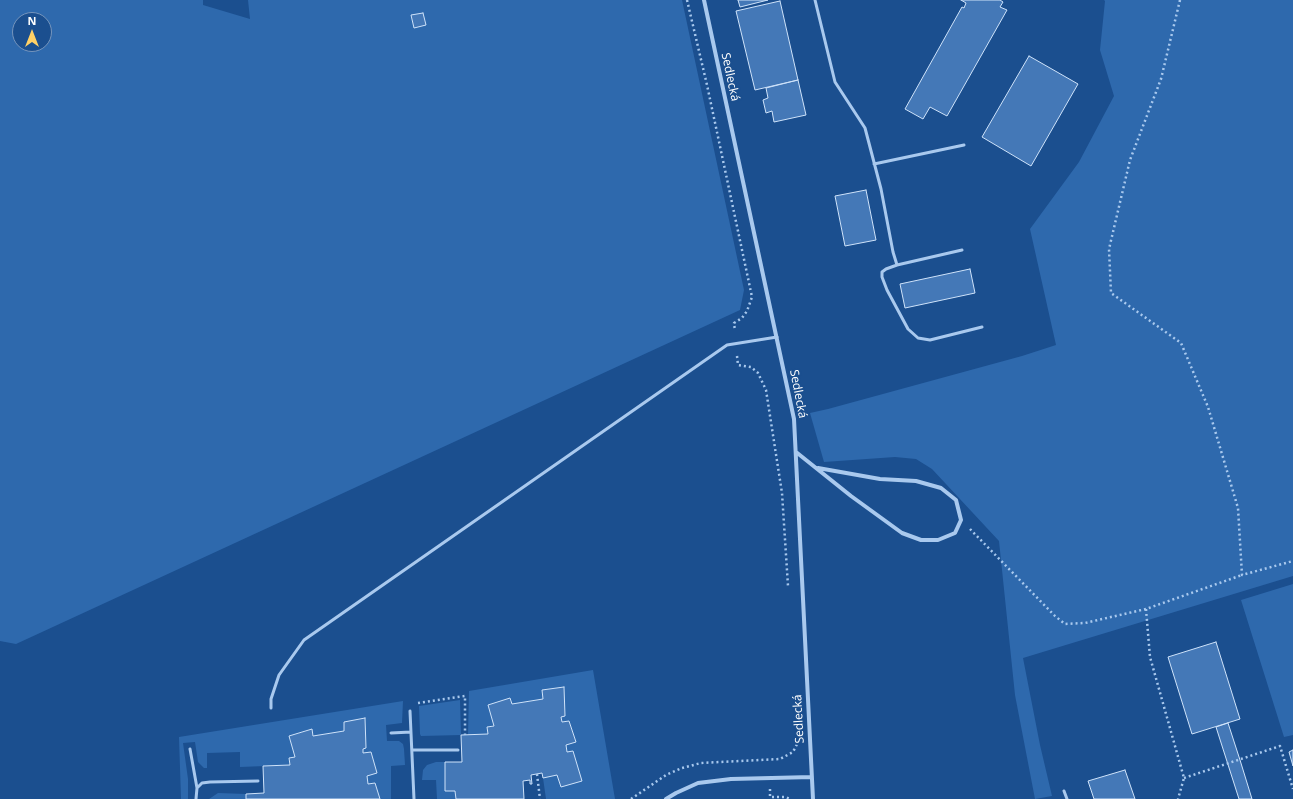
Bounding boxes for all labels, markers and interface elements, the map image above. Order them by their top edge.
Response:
north arrow [12,12,52,52]
text: N [28,13,36,28]
street label: Sedlecká [718,51,742,103]
street label: Sedlecká [786,369,810,419]
street label: Sedlecká [791,694,807,744]

